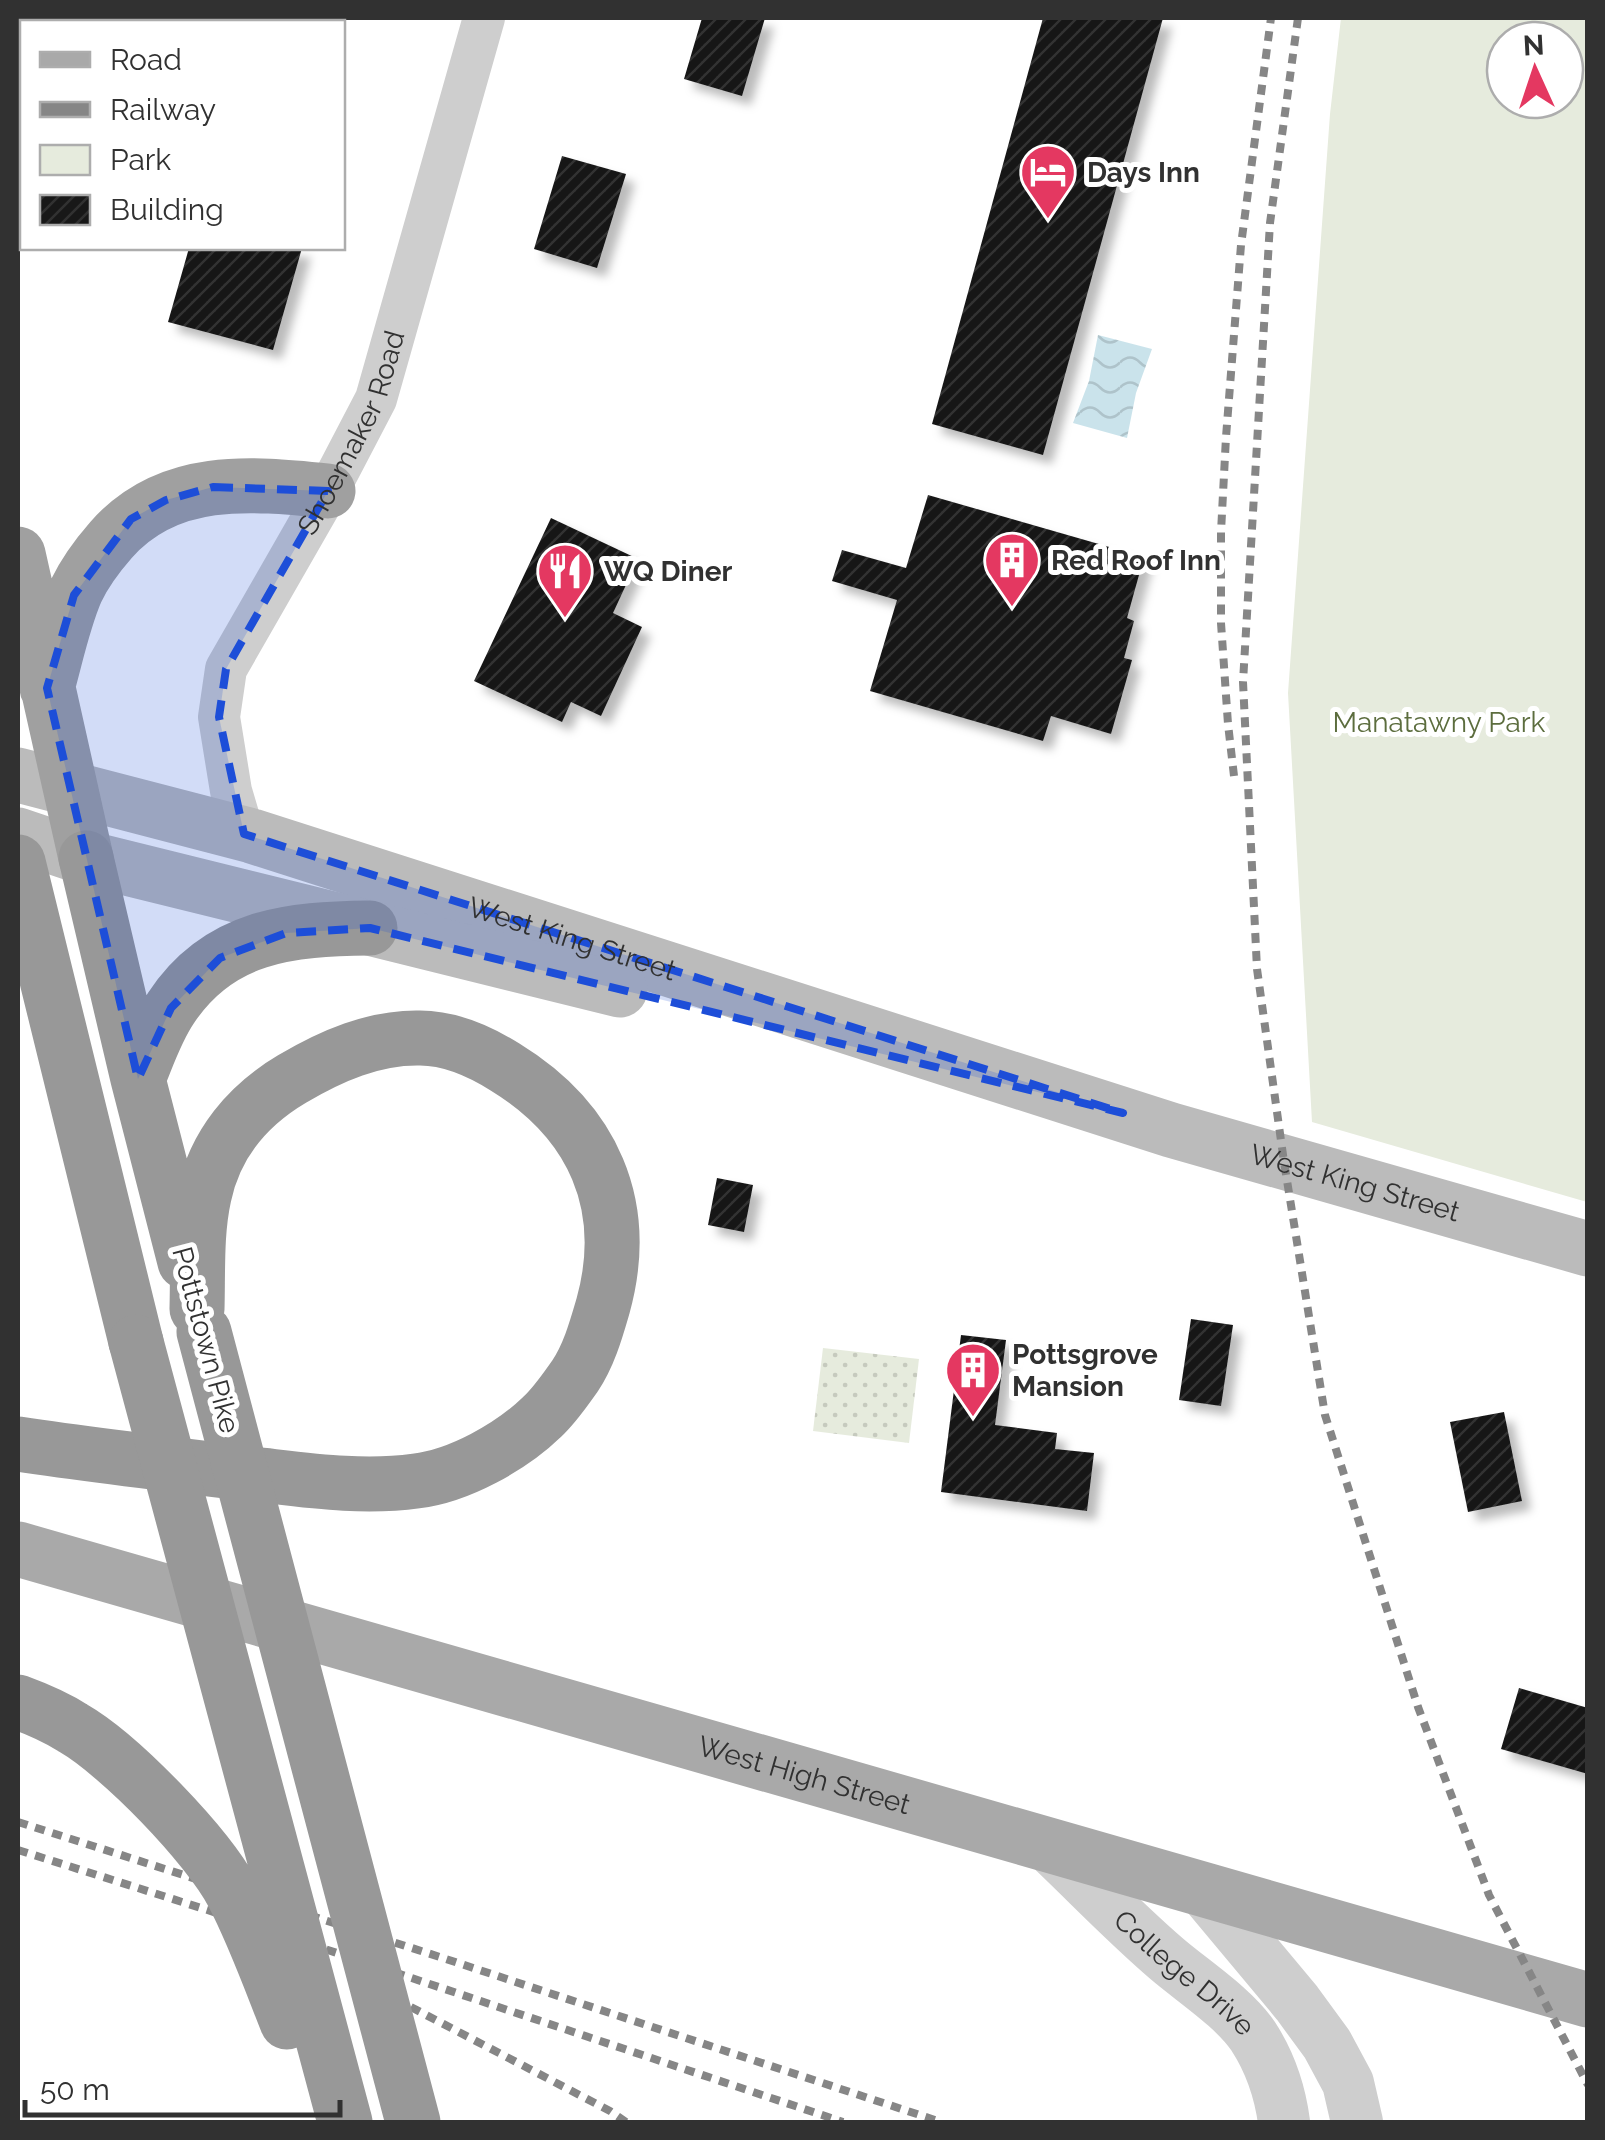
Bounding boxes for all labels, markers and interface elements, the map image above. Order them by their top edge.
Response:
legend [20,20,345,250]
north arrow [1485,20,1585,120]
text: N [1522,28,1545,63]
text: Road [110,42,182,77]
text: Railway [110,92,216,127]
text: Park [110,142,171,177]
hotel icon: Days Inn [1018,142,1078,221]
place label: Days Inn [1087,156,1200,189]
text: Building [110,192,224,227]
street label: Shoemaker Road [290,327,411,540]
building icon: Red Roof Inn [982,530,1042,609]
restaurant icon: WQ Diner [535,541,595,620]
place label: Red Roof Inn [1051,544,1221,577]
place label: WQ Diner [604,555,732,588]
park label: Manatawny Park [1333,706,1546,739]
street label: West King Street [464,890,681,987]
street label: West King Street [1246,1137,1464,1228]
street label: Pottstown Pike [165,1243,247,1437]
place label: Pottsgrove Mansion [1012,1338,1158,1403]
building icon: Pottsgrove Mansion [943,1340,1003,1419]
street label: West High Street [694,1729,915,1821]
street label: College Drive [1107,1903,1262,2042]
scale bar [25,2055,340,2117]
text: 50 m [40,2072,110,2107]

